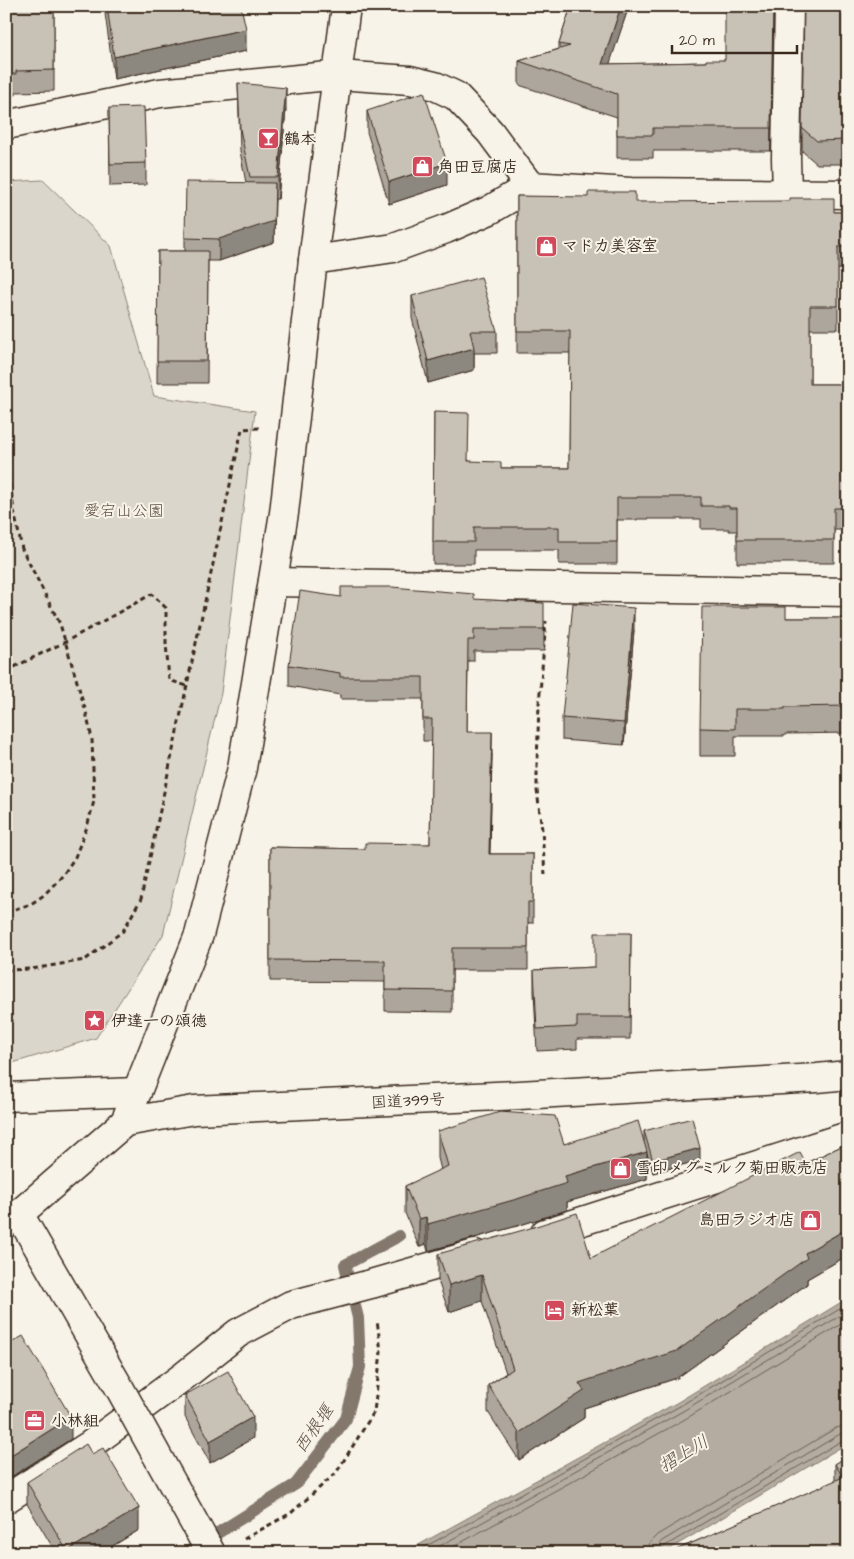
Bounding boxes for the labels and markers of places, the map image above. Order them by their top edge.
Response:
bar icon: 鶴本 [256,127,280,151]
place label: 鶴本 [284,128,316,150]
shop icon: 角田豆腐店 [410,155,434,179]
place label: 角田豆腐店 [438,156,518,178]
shop icon: マドカ美容室 [534,234,558,258]
place label: マドカ美容室 [562,235,658,257]
place icon: 伊達一の頌徳 [83,1009,107,1033]
place label: 伊達一の頌徳 [111,1010,207,1032]
shop icon: 雪印メグミルク菊田販売店 [608,1156,632,1180]
place label: 雪印メグミルク菊田販売店 [636,1157,828,1179]
shop icon: 島田ラジオ店 [799,1208,823,1232]
place label: 島田ラジオ店 [699,1209,795,1231]
hotel icon: 新松葉 [543,1298,567,1322]
place label: 新松葉 [571,1299,619,1321]
office icon: 小林組 [23,1409,47,1433]
place label: 小林組 [51,1410,99,1432]

